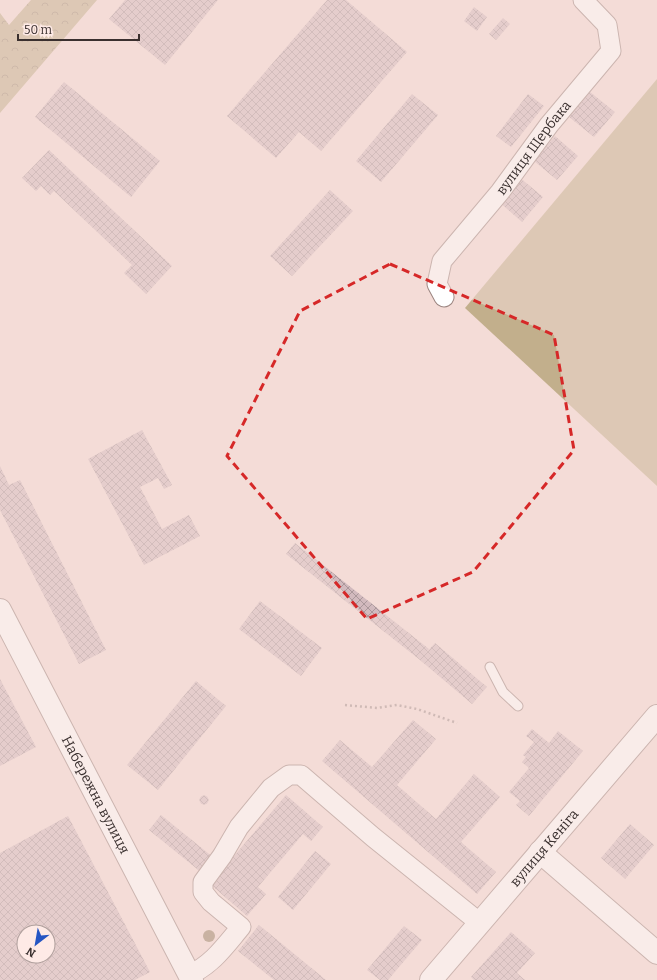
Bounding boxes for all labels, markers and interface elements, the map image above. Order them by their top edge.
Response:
scale bar [18,16,139,42]
text: 50 m [24,23,53,37]
street label: вулиця Щербака [493,97,575,198]
street label: Набережна вулиця [58,733,133,857]
street label: вулиця Кеніга [507,806,583,890]
north arrow [16,924,56,964]
text: N [24,944,38,960]

